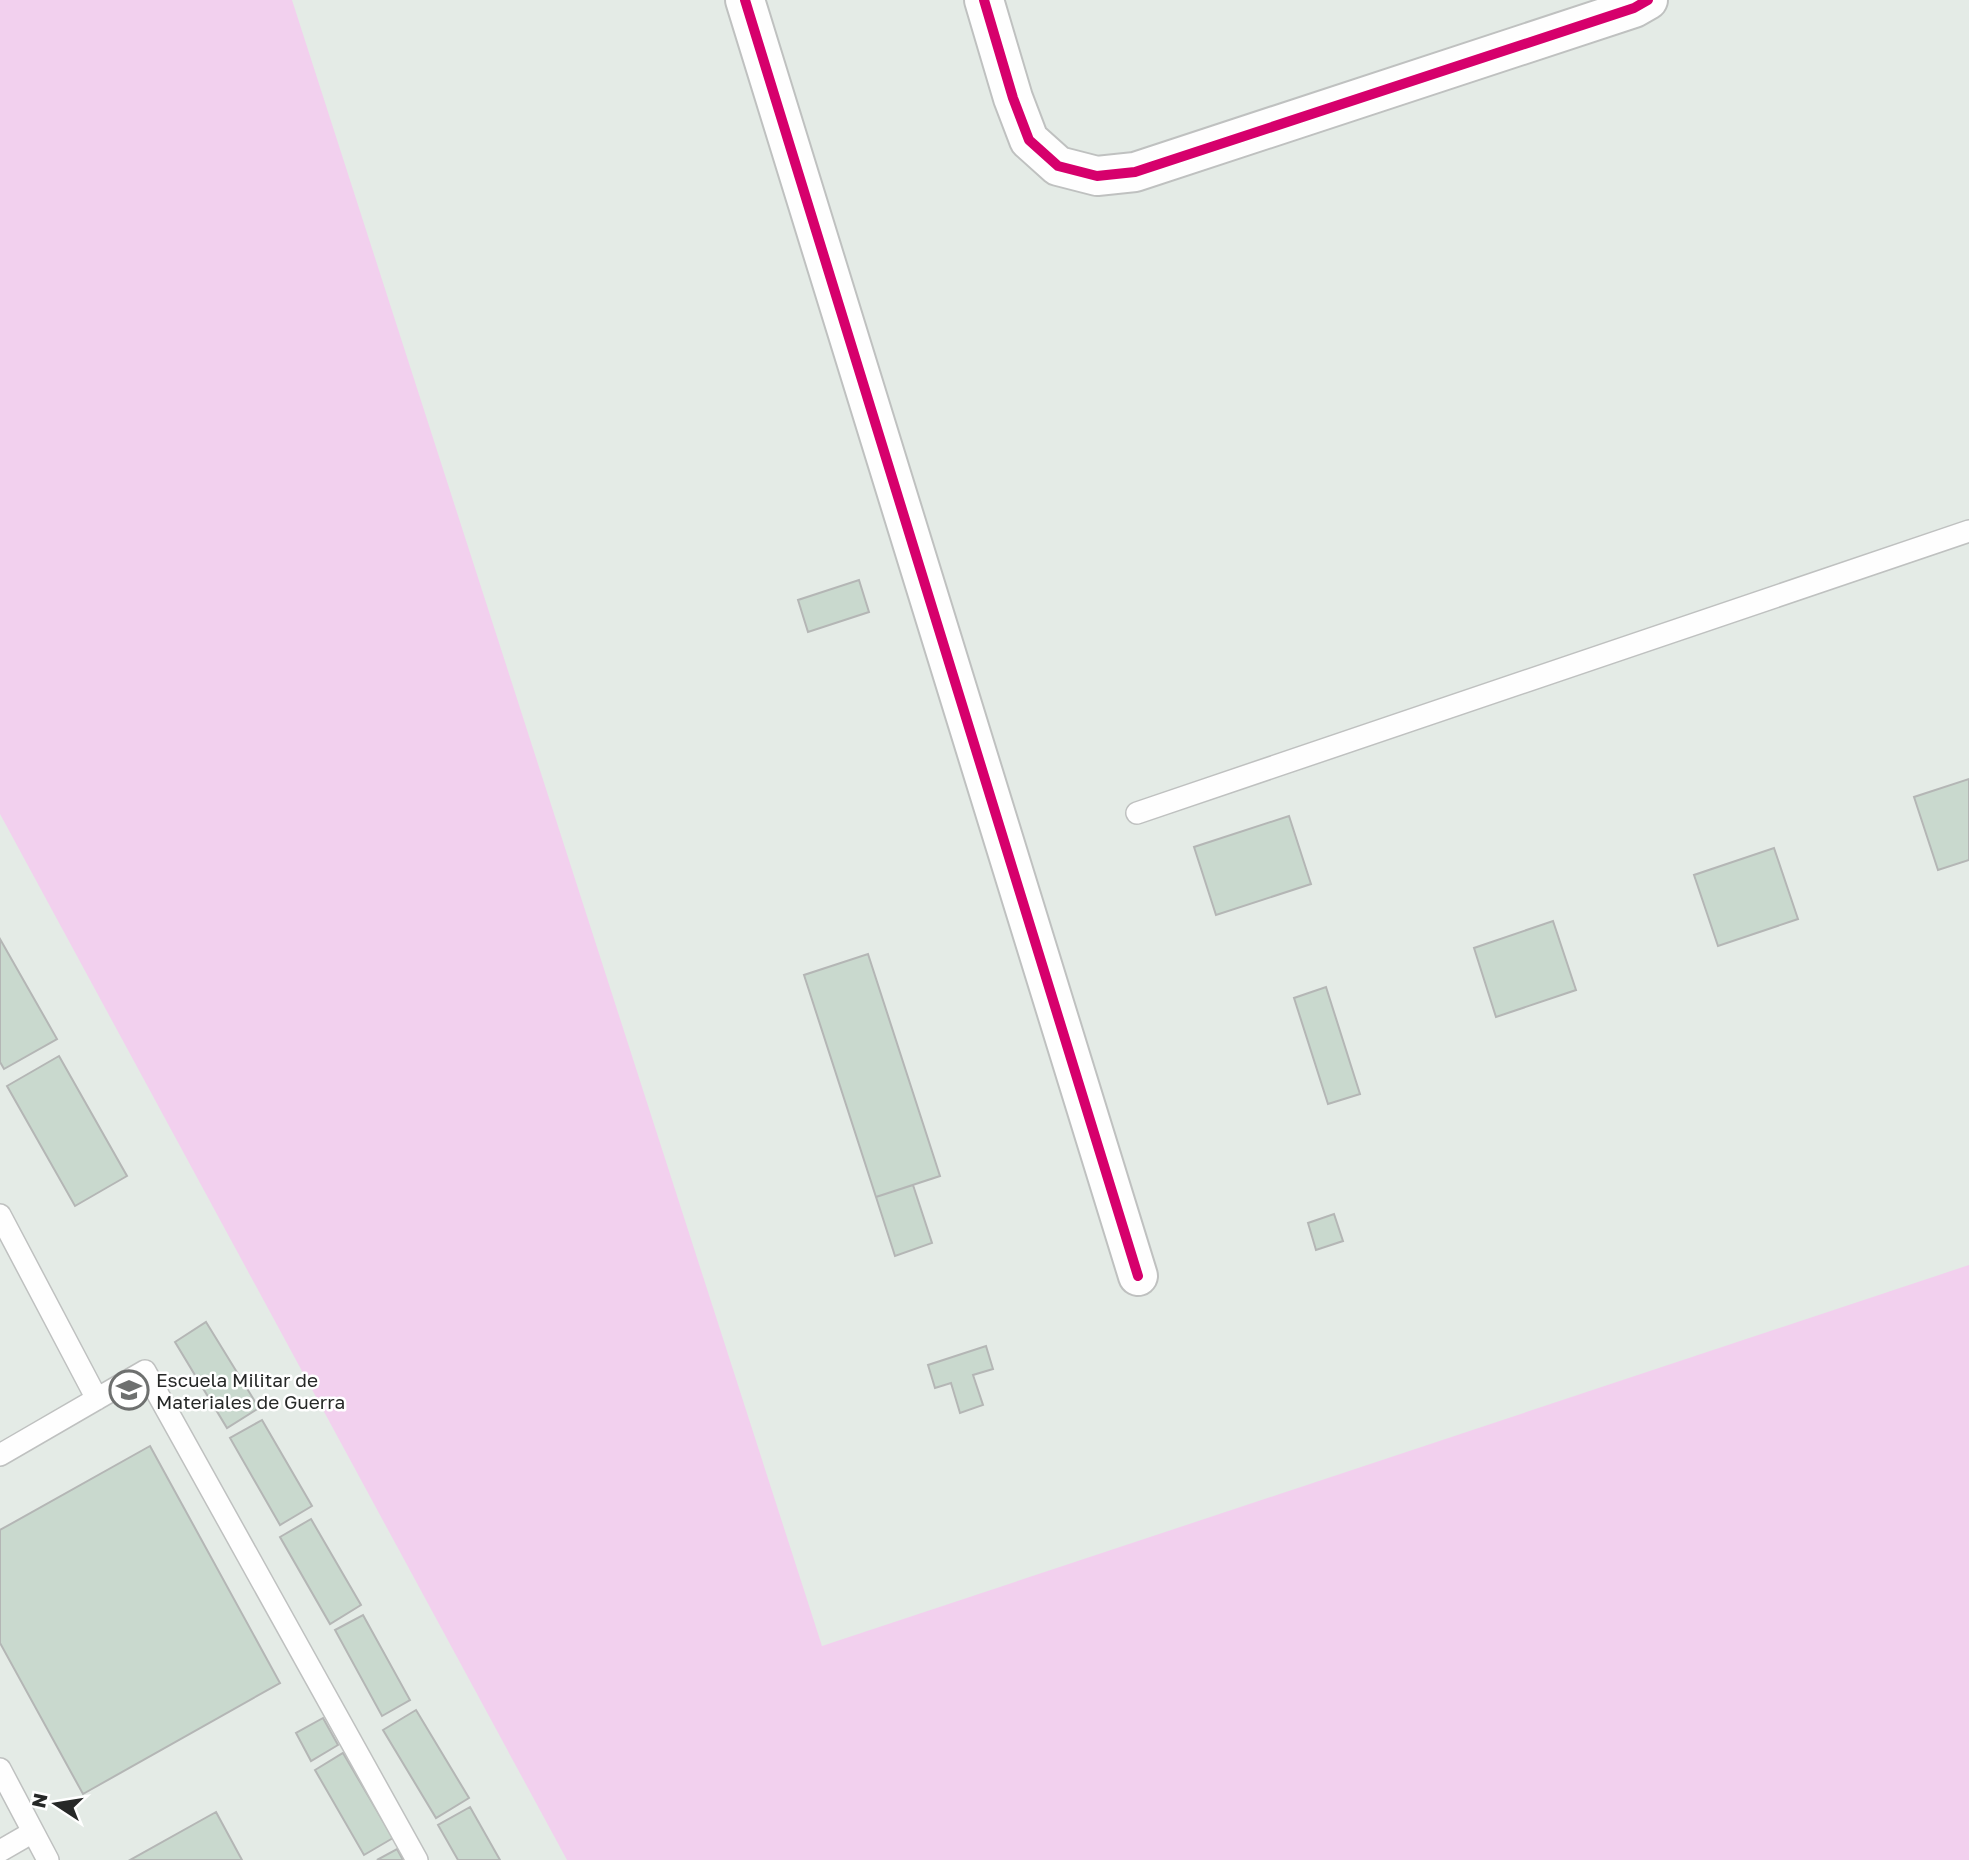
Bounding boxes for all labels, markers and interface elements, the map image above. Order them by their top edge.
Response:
place label: Escuela Militar de Materiales de Guerra [156,1368,345,1413]
school or university icon: Escuela Militar de Materiales de Guerra [108,1369,150,1411]
north arrow [21,1769,91,1839]
text: N [26,1791,52,1810]

